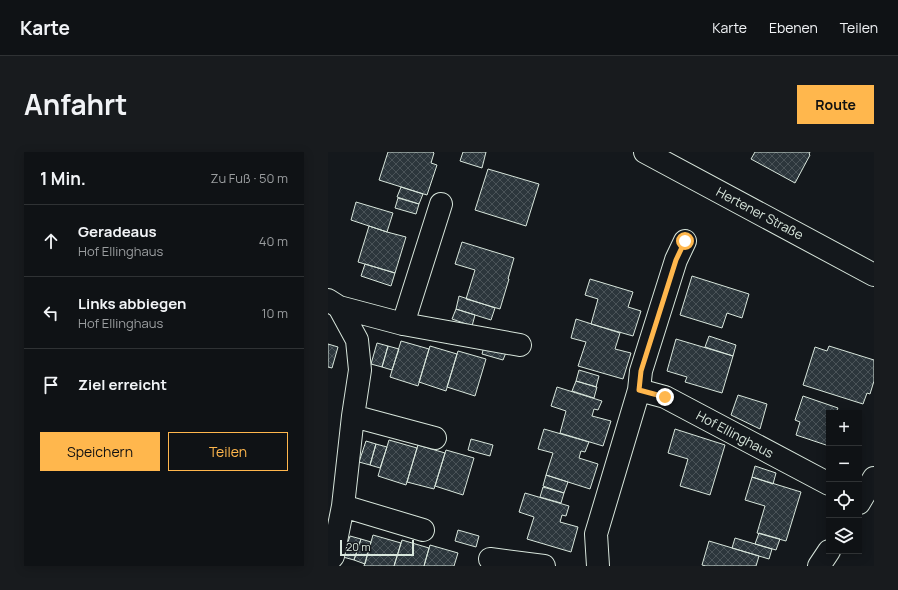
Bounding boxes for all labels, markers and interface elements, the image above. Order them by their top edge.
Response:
text: Karte [20,15,70,41]
text: Karte [712,18,747,37]
text: Ebenen [769,18,818,37]
text: Teilen [840,18,878,37]
text: Anfahrt [24,85,127,123]
button: Route [797,85,874,124]
text: 1 Min. [40,167,86,190]
text: Zu Fuß · 50 m [210,169,288,187]
street label: Hertener Straße [713,182,807,244]
text: Geradeaus [78,221,157,242]
icon: ahead [40,230,62,252]
text: 40 m [259,232,288,250]
route start [676,232,694,250]
text: Hof Ellinghaus [78,242,163,260]
text: Links abbiegen [78,293,186,314]
icon: left [40,302,62,324]
text: 10 m [261,304,288,322]
text: Hof Ellinghaus [78,314,163,332]
icon: arrive [40,374,62,396]
text: Ziel erreicht [78,374,167,395]
route end [656,388,674,406]
street label: Hof Ellinghaus [693,406,777,462]
map controls [826,410,862,554]
button: + [826,410,862,446]
button: Speichern [40,432,160,471]
button: Teilen [168,432,288,471]
button: − [826,446,862,482]
button: locate [826,482,862,518]
button: layers [826,518,862,554]
scale bar [340,538,414,557]
text: 20 m [346,539,371,554]

